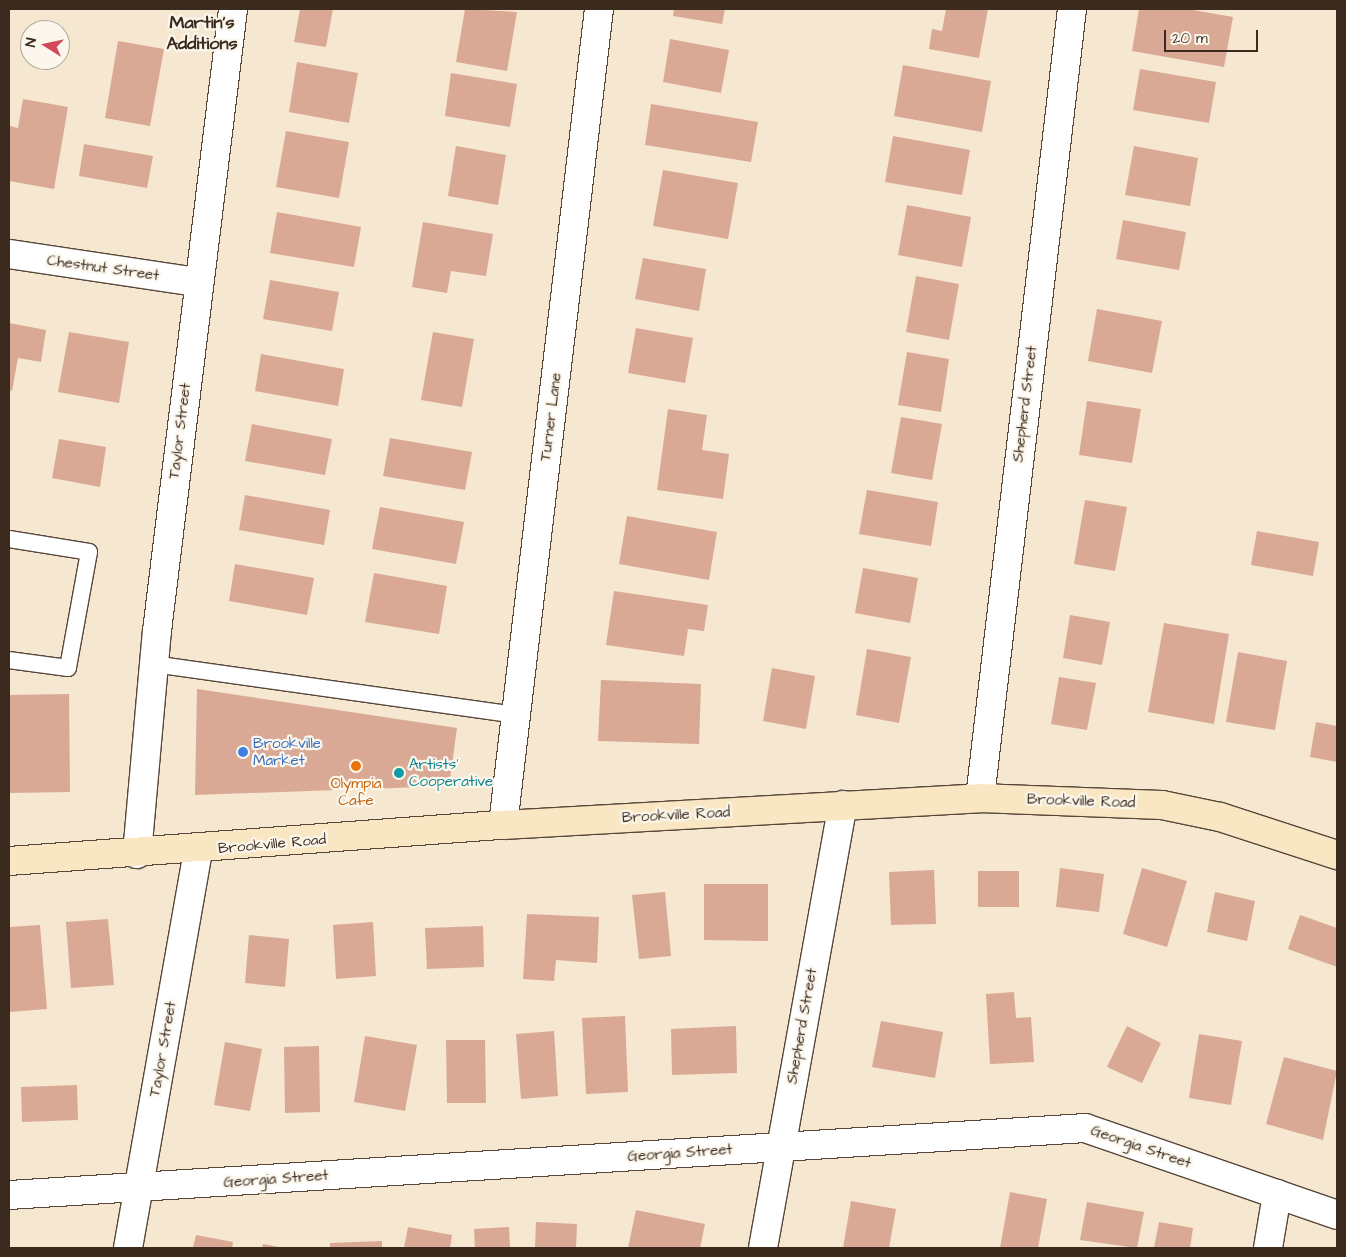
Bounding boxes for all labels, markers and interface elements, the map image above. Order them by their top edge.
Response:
district label: Martin's Additions [167,13,237,56]
north arrow [20,20,70,70]
scale bar [1166,20,1260,52]
text: 20 m [1172,28,1208,49]
text: N [21,37,42,49]
street label: Chestnut Street [46,251,160,285]
street label: Shepherd Street [1009,345,1041,463]
street label: Turner Lane [537,372,565,462]
street label: Taylor Street [165,382,195,480]
place label: Brookville Market [253,734,321,769]
marker: Brookville Market [237,746,249,758]
place label: Artists' Cooperative [409,755,493,790]
marker: Olympia Cafe [350,760,362,772]
marker: Artists' Cooperative [393,767,405,779]
place label: Olympia Cafe [331,774,381,809]
street label: Brookville Road [1027,790,1135,812]
street label: Brookville Road [621,803,731,827]
street label: Brookville Road [217,830,327,858]
street label: Shepherd Street [783,967,821,1085]
street label: Taylor Street [146,1000,180,1098]
street label: Georgia Street [1088,1121,1194,1173]
street label: Georgia Street [627,1140,733,1166]
street label: Georgia Street [223,1166,329,1192]

